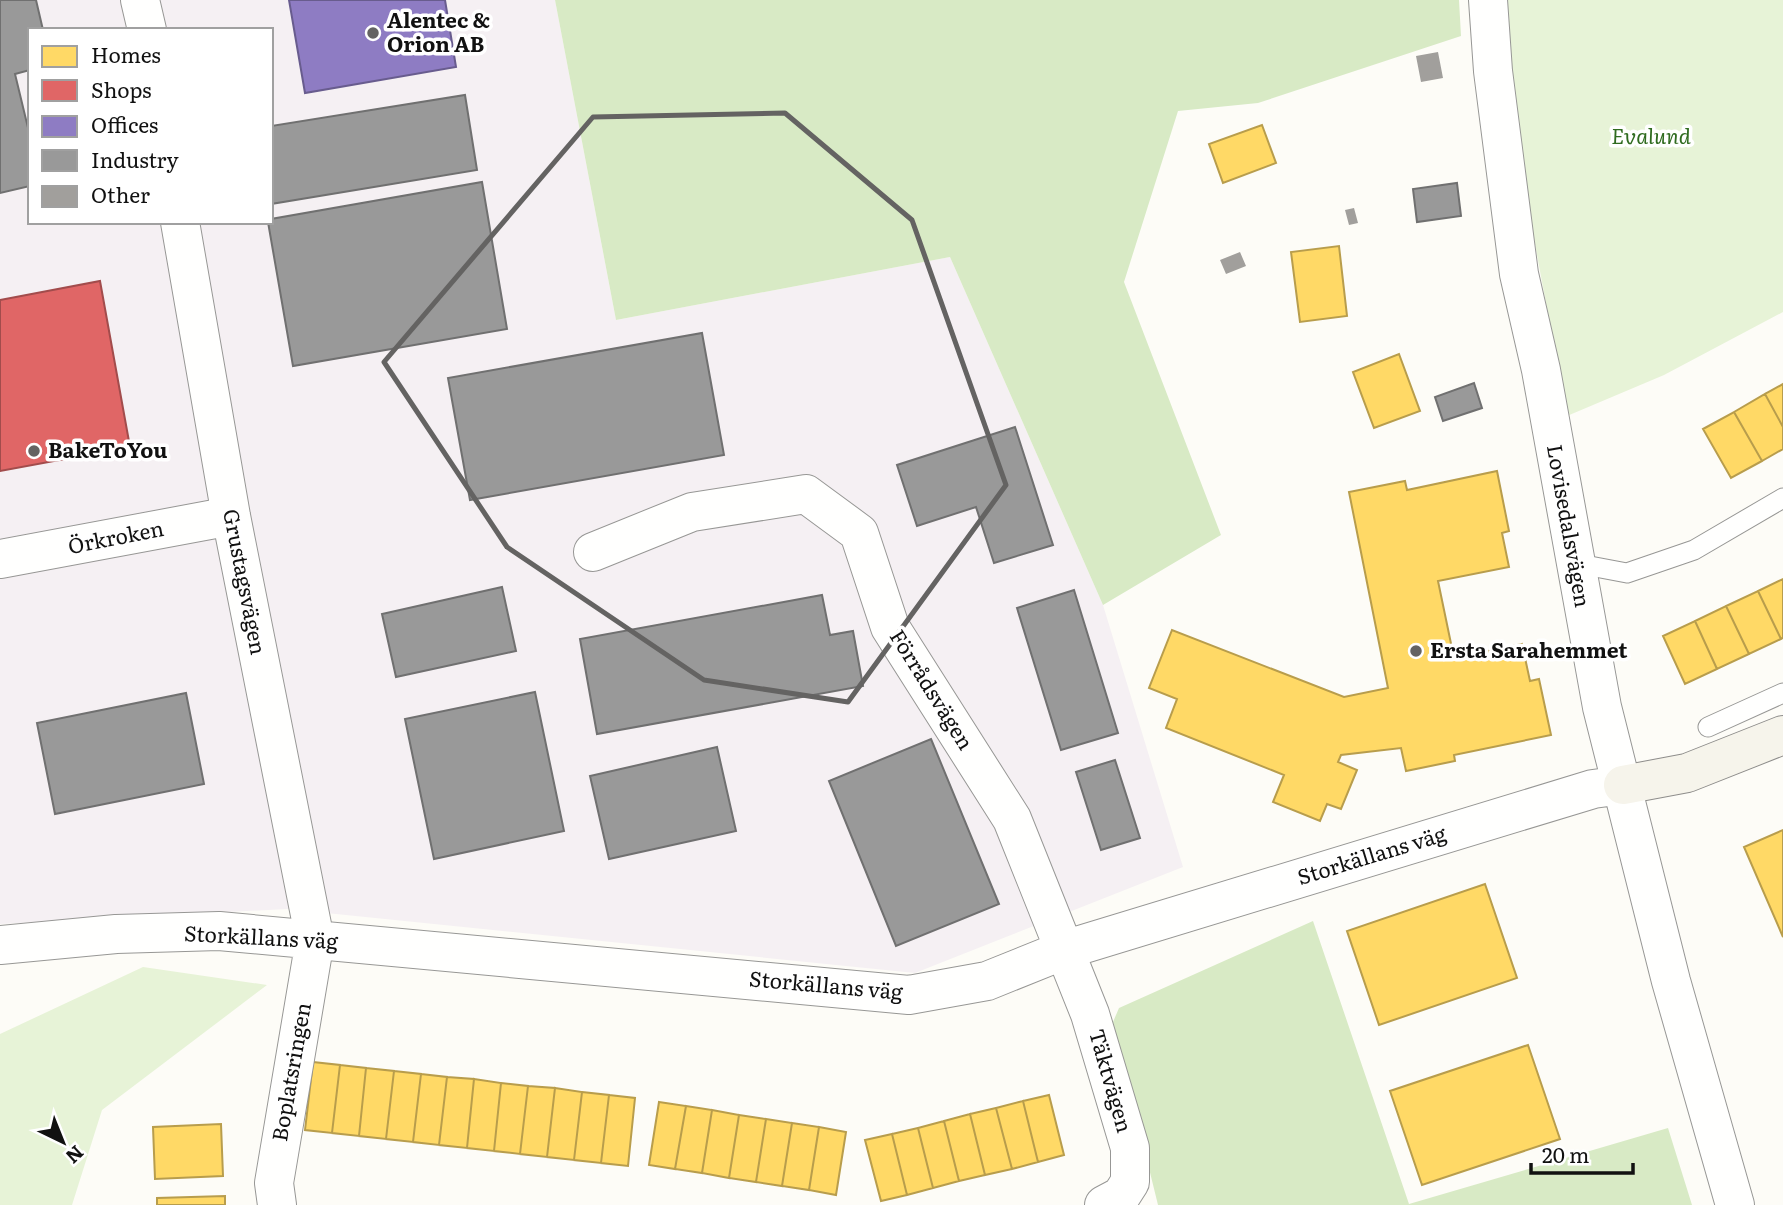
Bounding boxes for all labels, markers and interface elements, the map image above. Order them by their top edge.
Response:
place label: Alentec & Orion AB [387,3,490,58]
marker: Alentec & Orion AB [365,25,381,41]
legend [28,28,273,224]
text: Homes [91,38,161,69]
text: Shops [91,73,152,104]
text: Offices [91,108,158,139]
park label: Evalund [1611,119,1691,150]
text: Industry [91,143,179,174]
text: Other [91,178,150,209]
place label: BakeToYou [48,433,167,464]
street label: Lovisedalsvägen [1541,442,1600,610]
marker: BakeToYou [26,443,42,459]
street label: Grustagsvägen [217,506,276,657]
street label: Örkroken [65,511,166,560]
street label: Förrådsvägen [884,622,983,755]
place label: Ersta Sarahemmet [1430,633,1628,664]
marker: Ersta Sarahemmet [1408,643,1424,659]
street label: Storkällans väg [1293,816,1450,891]
street label: Storkällans väg [183,916,339,955]
street label: Storkällans väg [748,961,905,1006]
street label: Boplatsringen [262,1000,317,1143]
street label: Täktvägen [1083,1025,1142,1136]
north arrow [28,1107,98,1177]
scale bar [1531,1132,1632,1176]
text: 20 m [1542,1138,1589,1169]
text: N [60,1139,91,1171]

